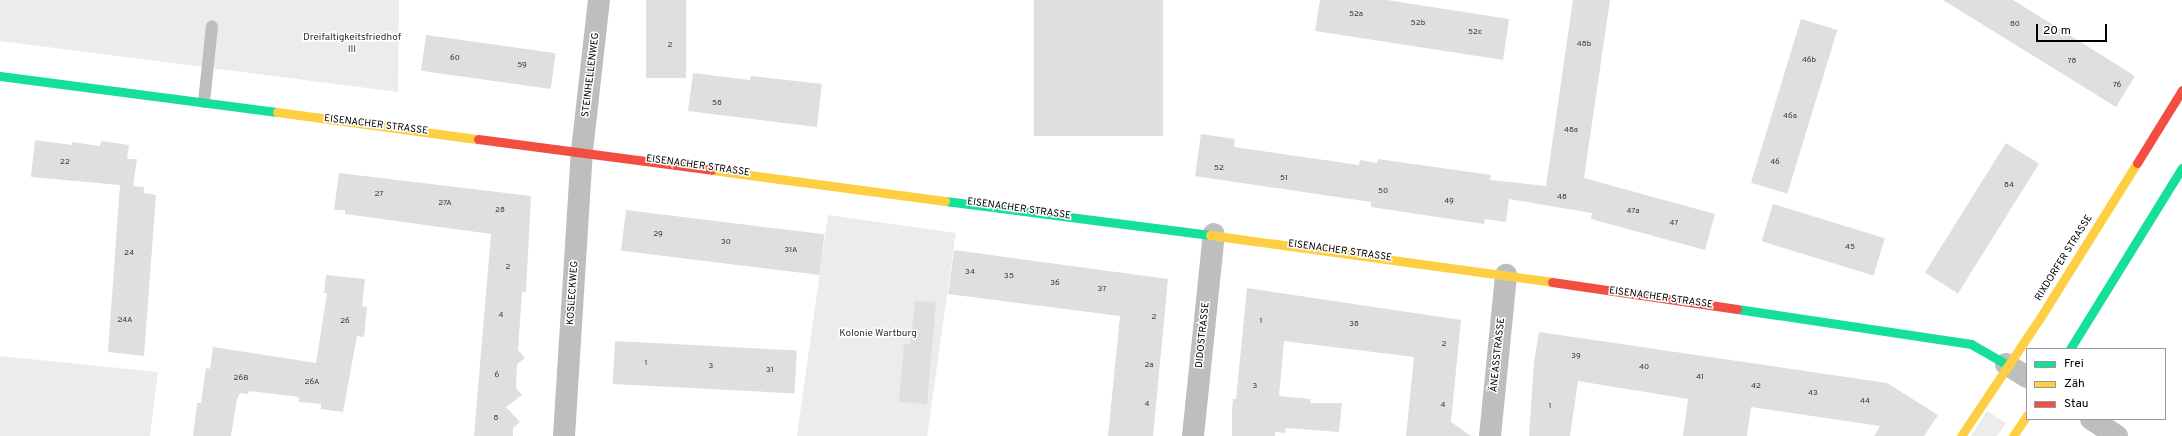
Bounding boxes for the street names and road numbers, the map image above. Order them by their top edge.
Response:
street label: STEINHELLENWEG [580,32,602,118]
street label: EISENACHER STRASSE [323,113,429,137]
street label: EISENACHER STRASSE [645,153,751,179]
street label: EISENACHER STRASSE [966,196,1072,222]
street label: RIXDORFER STRASSE [2033,213,2095,303]
street label: EISENACHER STRASSE [1287,238,1393,264]
street label: KOSLECKWEG [565,260,581,326]
street label: EISENACHER STRASSE [1608,285,1714,311]
street label: DIDOSTRASSE [1194,301,1212,369]
street label: ÄNEASSTRASSE [1488,317,1508,393]

